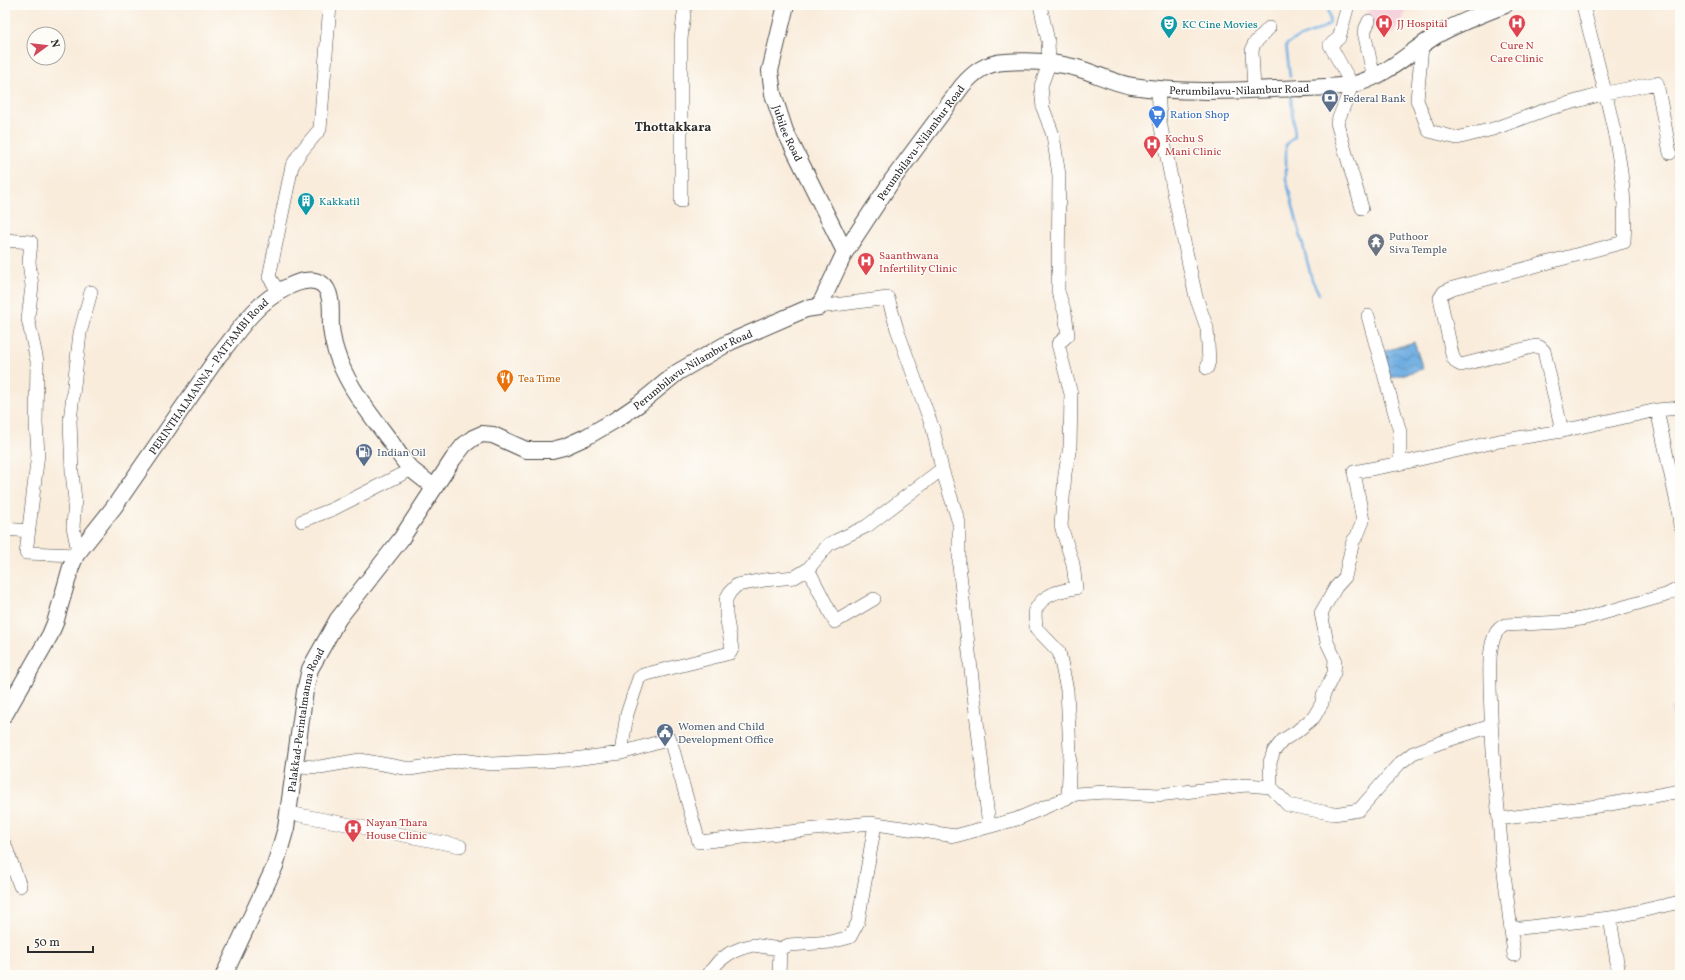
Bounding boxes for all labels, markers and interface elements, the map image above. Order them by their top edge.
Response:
hospital icon: JJ Hospital [1374,13,1394,38]
hospital icon: Cure N Care Clinic [1507,13,1527,38]
theatre icon: KC Cine Movies [1159,14,1179,39]
place label: JJ Hospital [1397,17,1448,32]
place label: KC Cine Movies [1182,18,1258,33]
north arrow [26,26,66,66]
text: N [46,38,62,50]
place label: Cure N Care Clinic [1490,39,1544,67]
street label: Perumbilavu-Nilambur Road [1169,82,1310,100]
street label: Perumbilavu-Nilambur Road [875,83,969,204]
bank icon: Federal Bank [1320,88,1340,113]
place label: Federal Bank [1343,92,1406,107]
street label: Jubilee Road [768,103,805,165]
supermarket icon: Ration Shop [1147,104,1167,129]
place label: Ration Shop [1170,108,1229,123]
district label: Thottakkara [635,119,711,137]
place label: Kochu S Mani Clinic [1165,132,1221,160]
hospital icon: Kochu S Mani Clinic [1142,134,1162,159]
building icon: Kakkatil [296,191,316,216]
place label: Kakkatil [319,195,360,210]
place label: Puthoor Siva Temple [1389,230,1447,258]
temple icon: Puthoor Siva Temple [1366,232,1386,257]
place label: Saanthwana Infertility Clinic [879,249,957,277]
hospital icon: Saanthwana Infertility Clinic [856,251,876,276]
street label: PERINTHALMANNA - PATTAMBI Road [146,296,273,458]
street label: Perumbilavu-Nilambur Road [631,327,755,415]
restaurant icon: Tea Time [495,368,515,393]
place label: Tea Time [518,372,560,387]
fuel station icon: Indian Oil [354,442,374,467]
place label: Indian Oil [377,446,426,461]
street label: Palakkad-Perintalmanna Road [285,646,329,794]
place label: Women and Child Development Office [678,720,774,748]
public building icon: Women and Child Development Office [655,722,675,747]
place label: Nayan Thara House Clinic [366,816,428,844]
hospital icon: Nayan Thara House Clinic [343,818,363,843]
scale bar [28,928,93,954]
text: 50 m [34,935,60,951]

